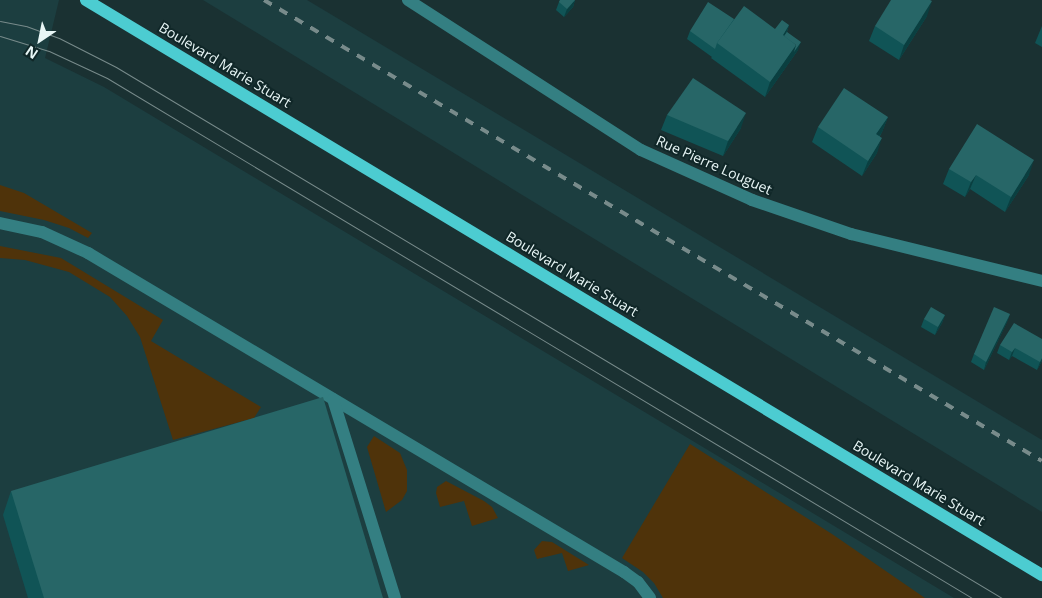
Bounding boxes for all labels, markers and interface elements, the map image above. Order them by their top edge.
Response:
north arrow [15,15,65,65]
street label: Boulevard Marie Stuart [156,19,294,111]
text: N [21,42,41,64]
street label: Rue Pierre Louguet [654,132,774,198]
street label: Boulevard Marie Stuart [503,228,641,320]
street label: Boulevard Marie Stuart [850,437,988,529]

